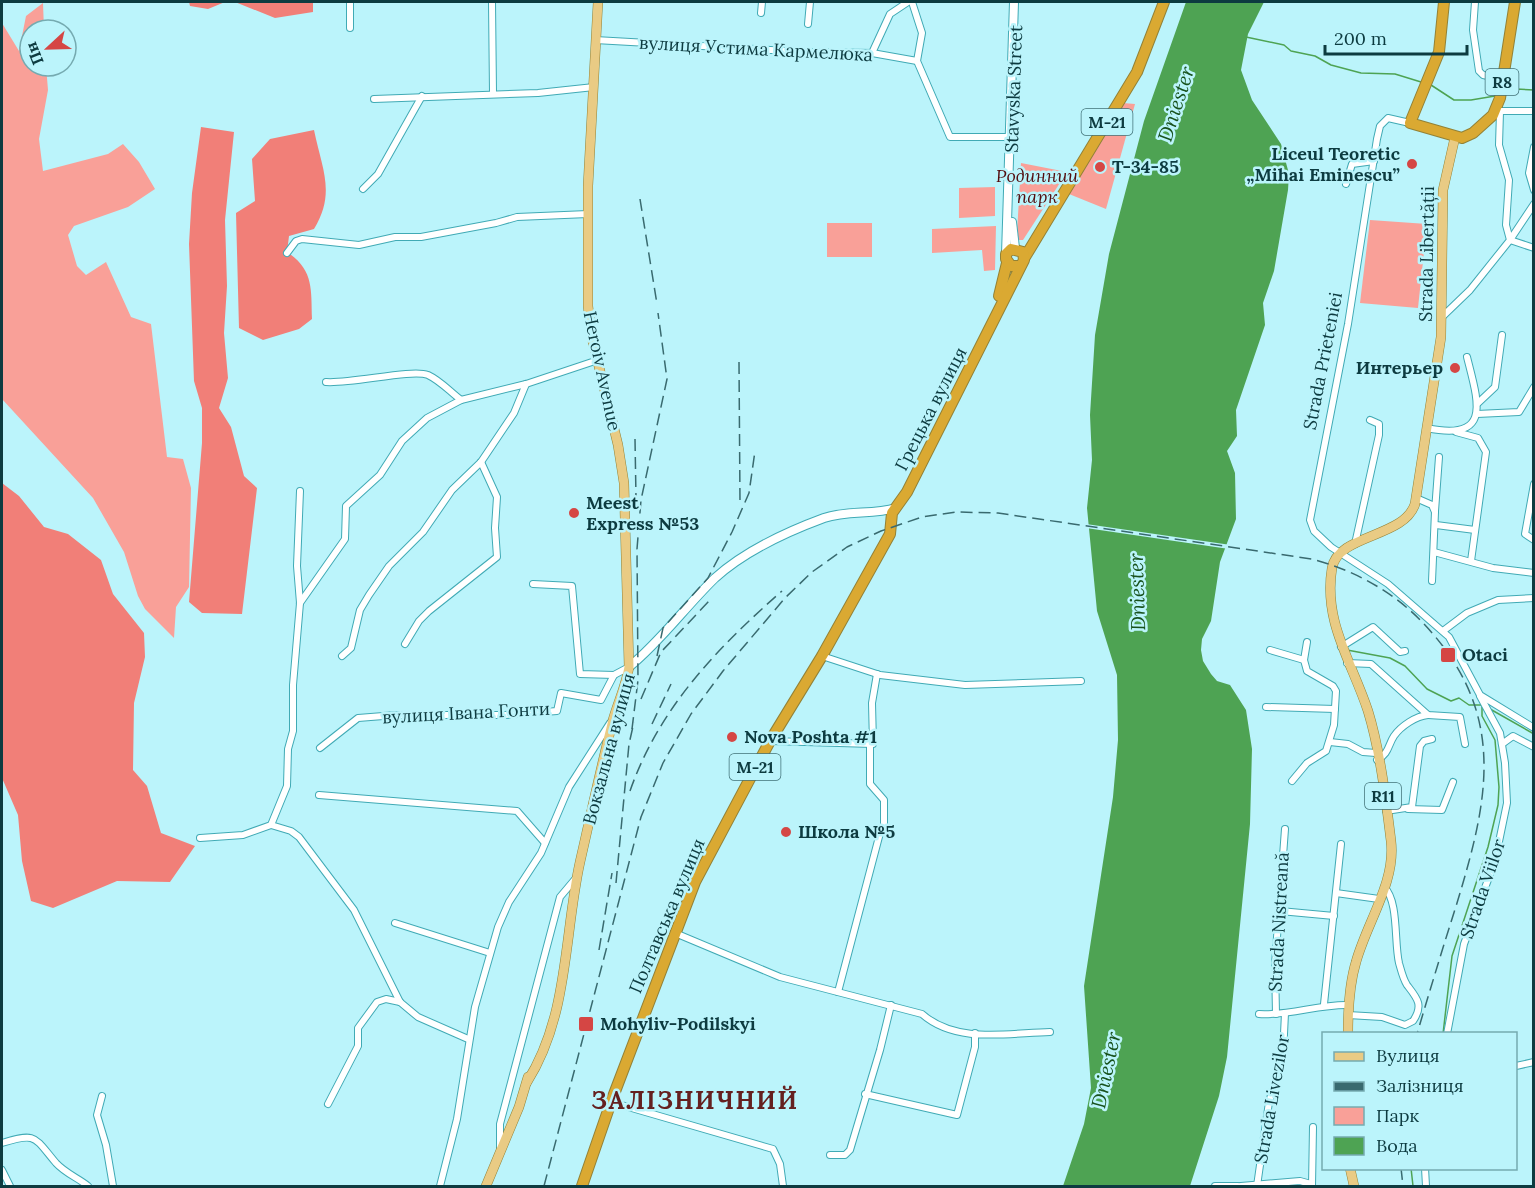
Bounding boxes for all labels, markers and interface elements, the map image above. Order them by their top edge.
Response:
north arrow [18,18,78,78]
scale bar [1325,18,1468,56]
street label: Stavyska Street [1000,25,1027,153]
text: 200 m [1334,27,1387,50]
street label: вулиця Устима Кармелюка [639,31,874,66]
text: Пн [20,39,48,68]
water label: Dniester [1152,62,1200,145]
road number: R8 [1486,69,1518,95]
road number: М-21 [1082,109,1132,135]
place label: Liceul Teoretic „Mihai Eminescu” [1246,142,1401,186]
place label: Т-34-85 [1112,155,1179,178]
marker: Liceul Teoretic „Mihai Eminescu” [1405,157,1419,171]
marker: Т-34-85 [1093,160,1107,174]
park label: Родинний парк [996,164,1079,208]
street label: Strada Libertății [1414,186,1439,322]
street label: Strada Prieteniei [1298,290,1347,432]
street label: Heroiv Avenue [579,309,626,433]
street label: Грецька вулиця [889,343,972,475]
place label: Интерьер [1356,356,1443,379]
marker: Интерьер [1448,361,1462,375]
place label: Meest Express №53 [586,491,699,535]
marker: Meest Express №53 [567,506,581,520]
water label: Dniester [1123,552,1150,631]
place label: Otaci [1462,643,1508,666]
marker: Otaci [1439,646,1457,664]
street label: Вокзальна вулиця [577,671,640,827]
street label: вулиця Івана Гонти [382,697,550,728]
place label: Nova Poshta #1 [744,725,877,748]
marker: Nova Poshta #1 [725,730,739,744]
road number: М-21 [730,754,780,780]
road number: R11 [1365,783,1401,809]
place label: Школа №5 [798,820,895,843]
marker: Школа №5 [779,825,793,839]
street label: Полтавська вулиця [624,835,710,997]
street label: Strada Viilor [1455,836,1510,942]
street label: Strada Nistreană [1263,852,1294,992]
place label: Mohyliv-Podilskyi [600,1012,756,1035]
marker: Mohyliv-Podilskyi [577,1015,595,1033]
water label: Dniester [1085,1028,1126,1110]
street label: Strada Livezilor [1249,1032,1294,1165]
legend [1322,1032,1517,1170]
text: Вулиця [1376,1044,1439,1067]
text: Залізниця [1376,1074,1464,1097]
district label: ЗАЛІЗНИЧНИЙ [591,1085,799,1116]
text: Парк [1376,1104,1420,1127]
text: Вода [1376,1134,1418,1157]

